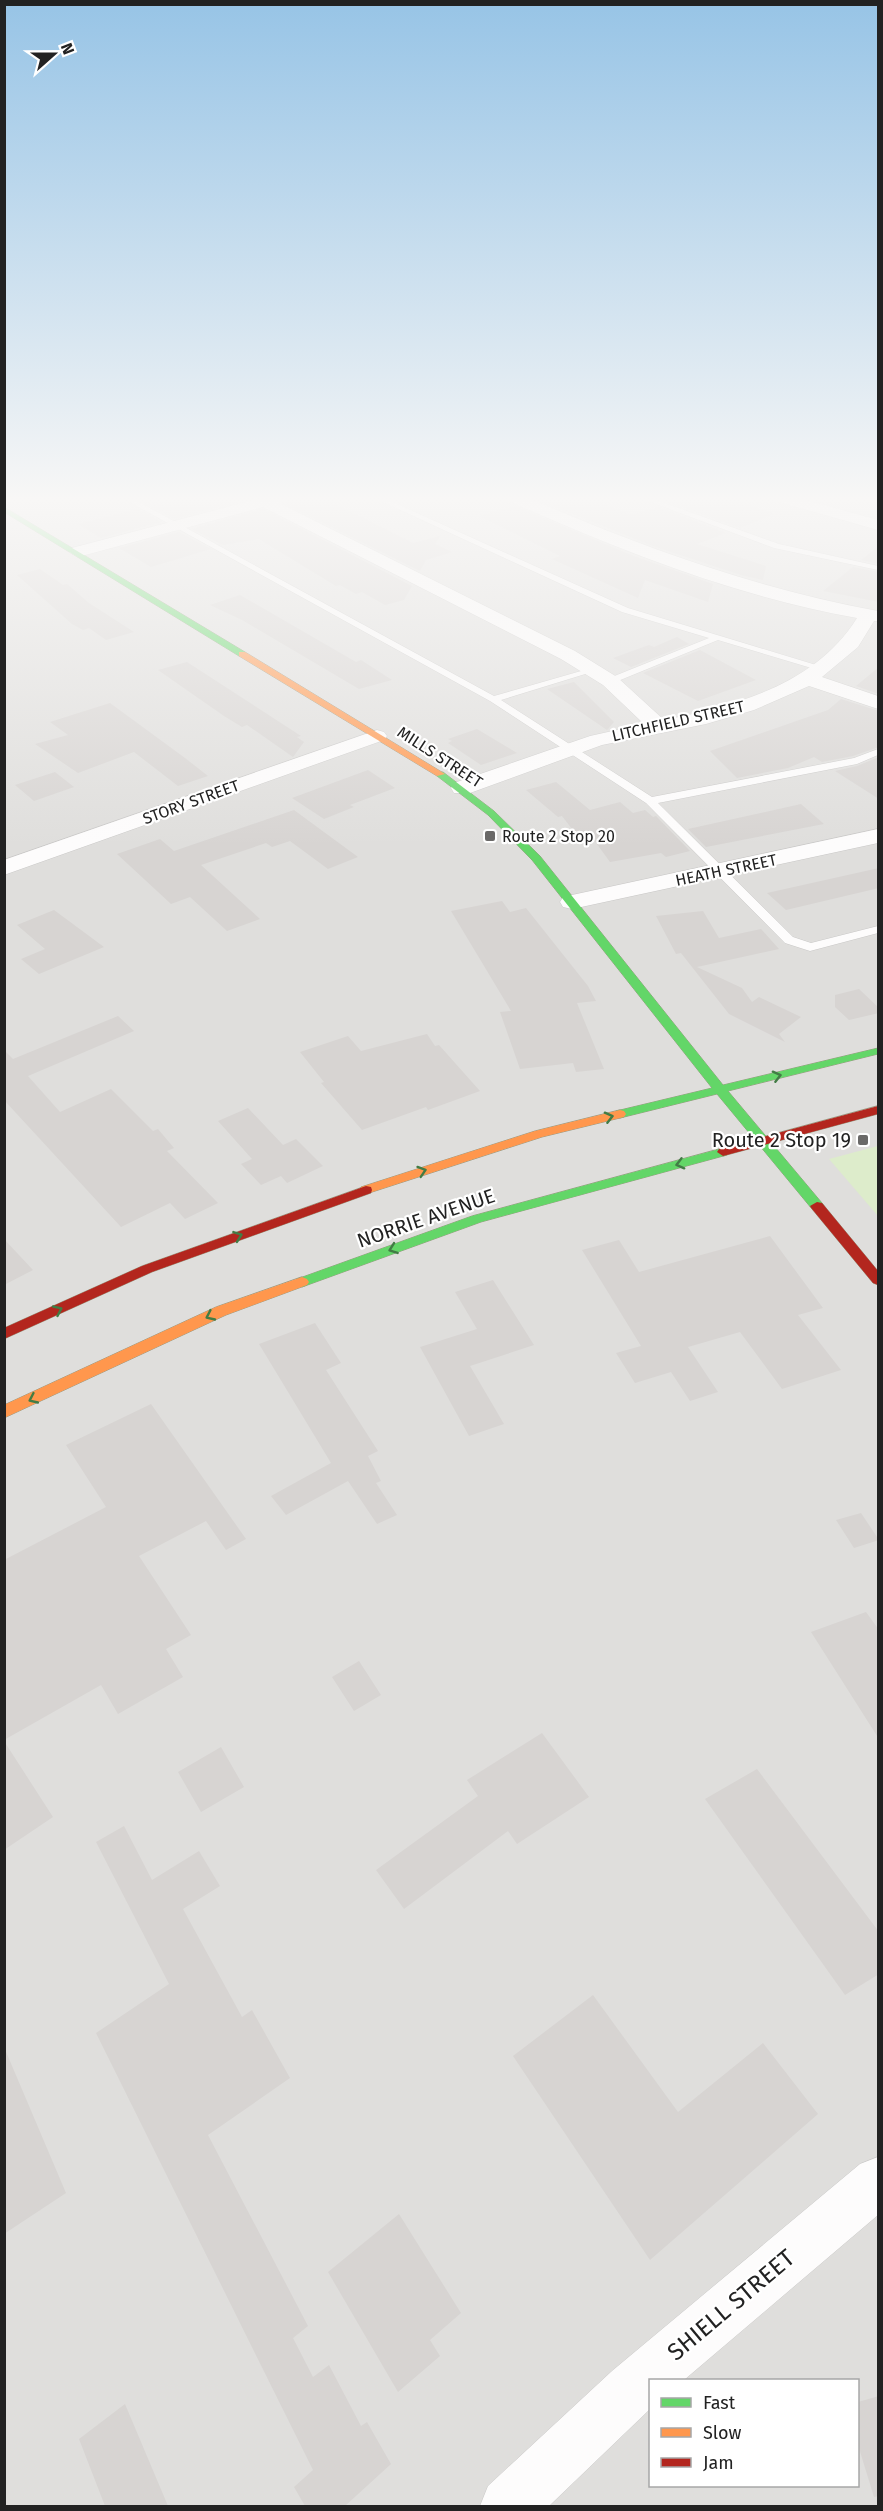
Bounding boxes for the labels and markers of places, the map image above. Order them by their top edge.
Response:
place label: Route 2 Stop 20 [502,827,615,846]
marker: Route 2 Stop 20 [483,829,497,843]
place label: Route 2 Stop 19 [712,1128,851,1152]
marker: Route 2 Stop 19 [856,1133,870,1147]

